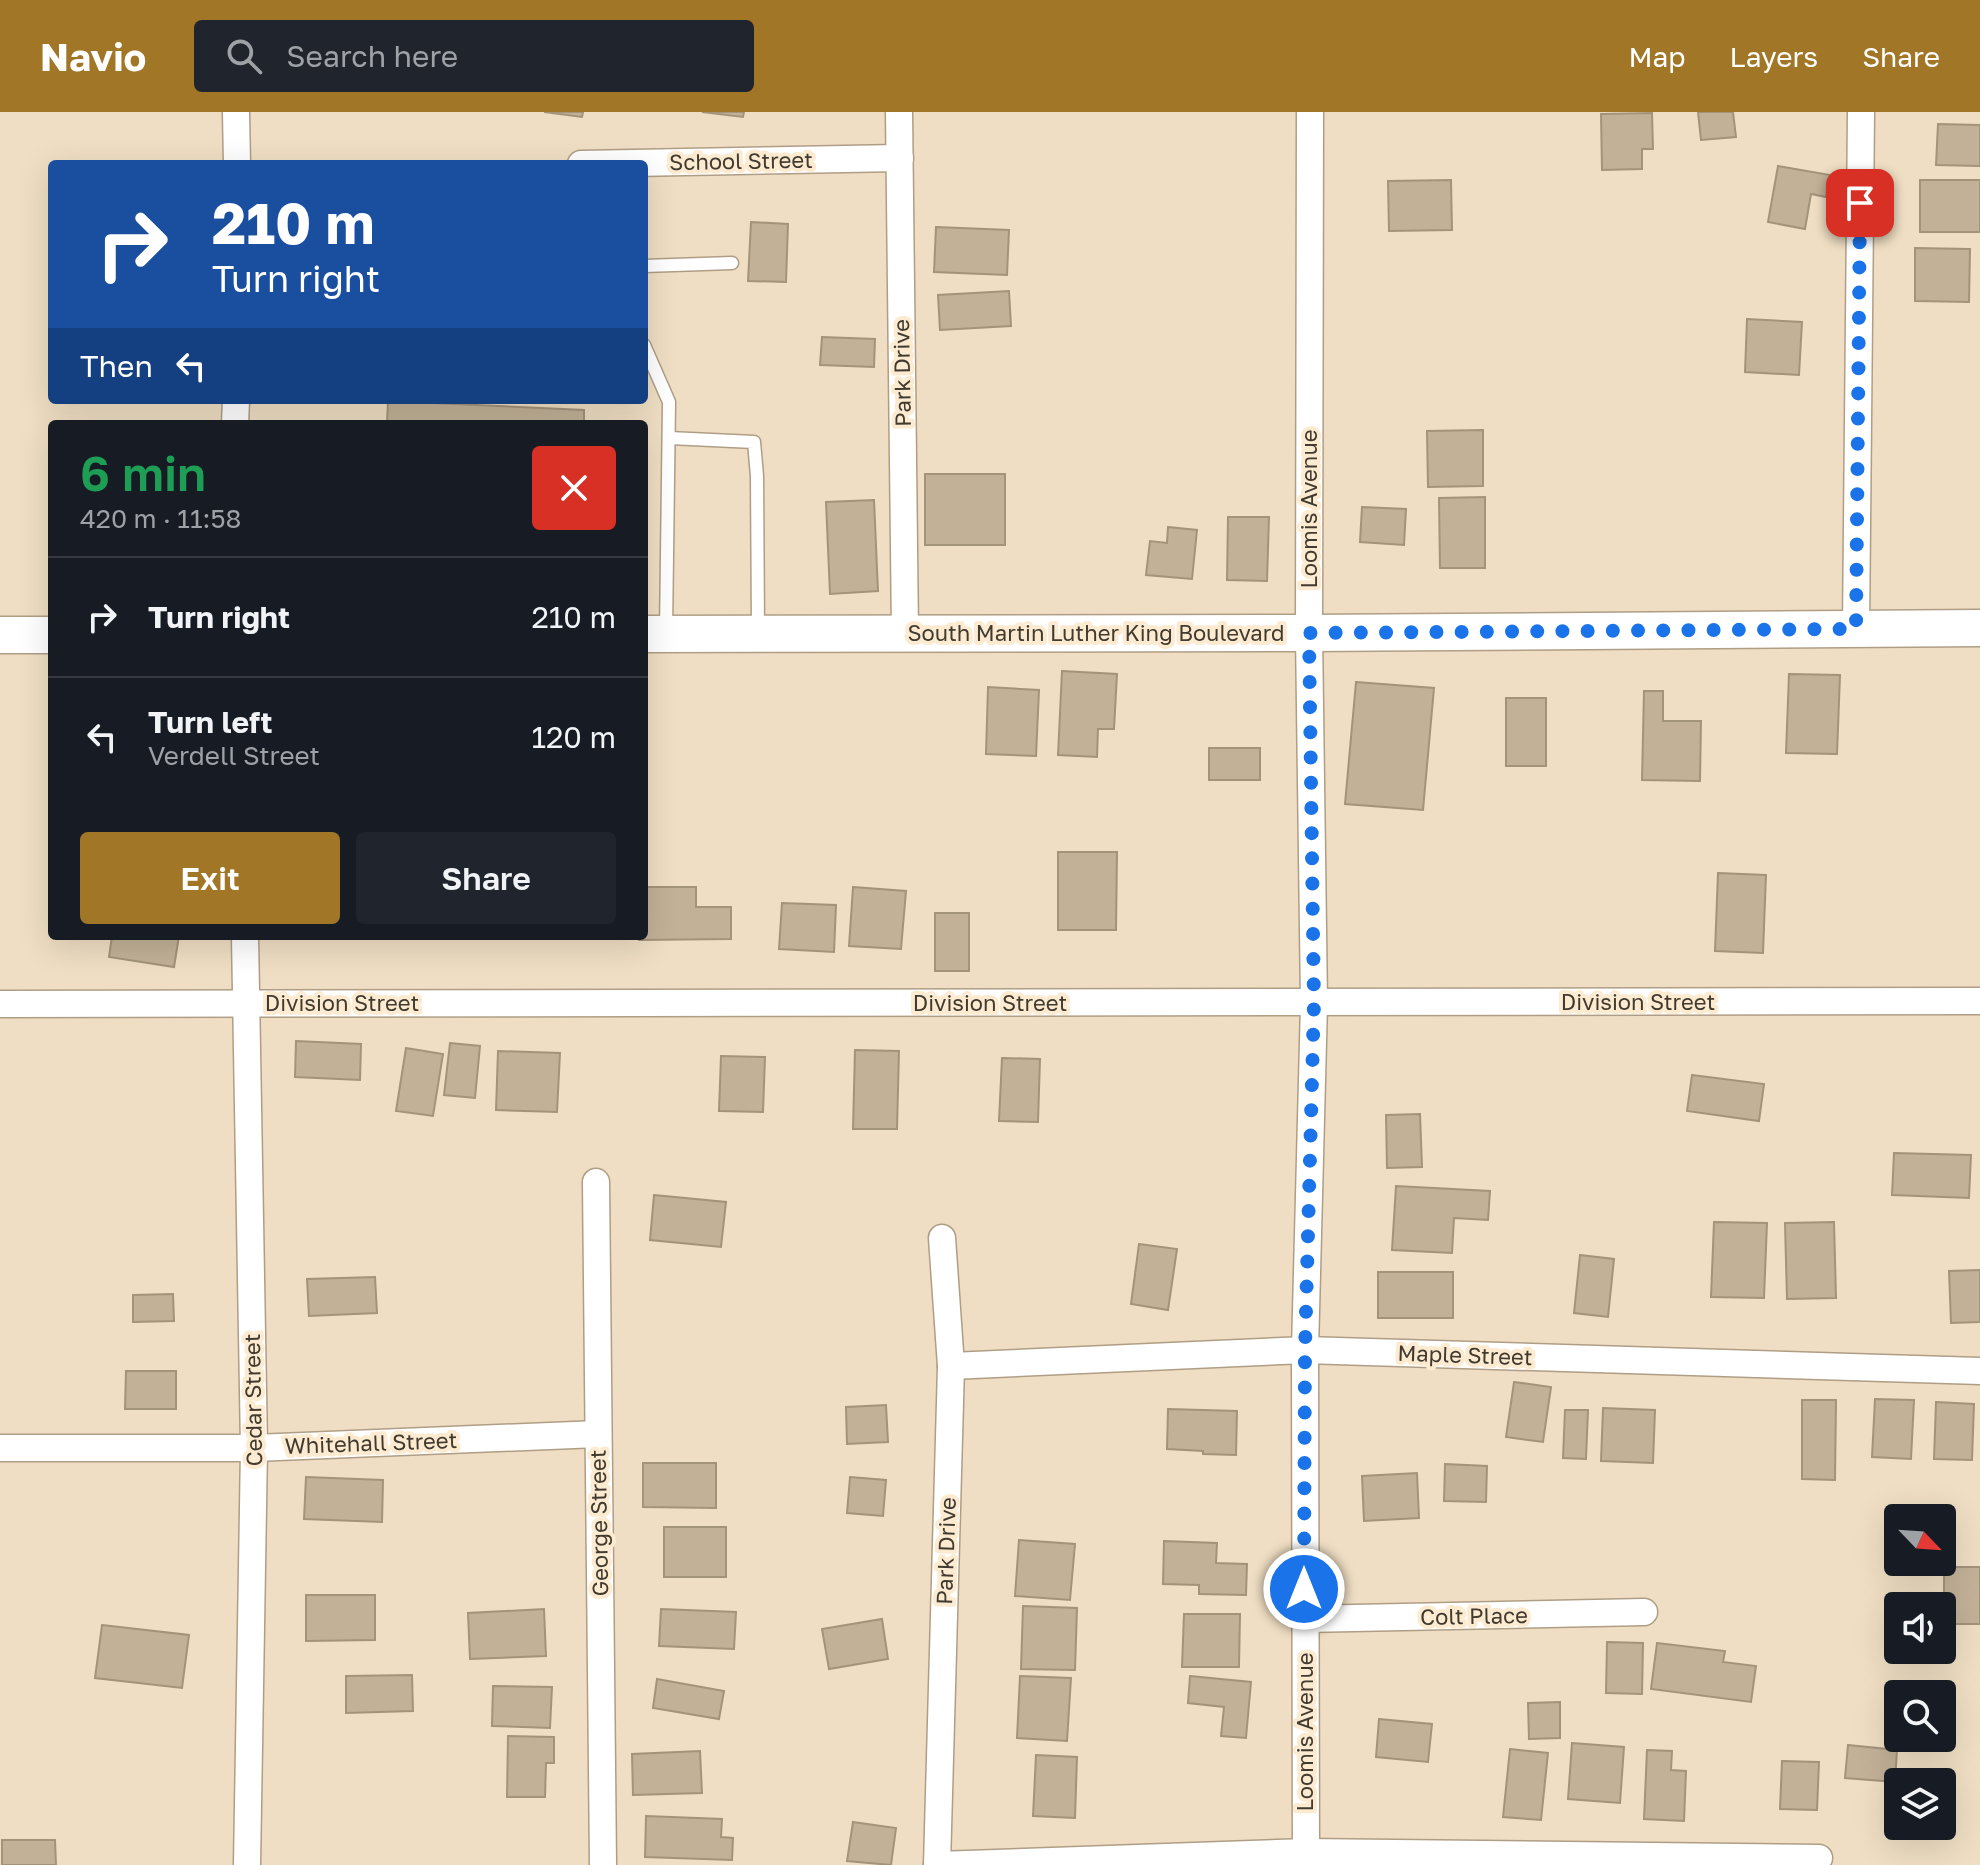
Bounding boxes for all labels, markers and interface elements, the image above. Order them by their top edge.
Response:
search box [194,20,754,92]
text: Navio [40,34,146,79]
icon: search [222,34,266,78]
text: Search here [286,38,458,74]
text: Map [1628,40,1686,73]
text: Layers [1730,40,1818,73]
text: Share [1862,40,1940,73]
street label: School Street [669,146,813,175]
pin [1826,169,1894,237]
icon: arrive [1838,181,1882,225]
text: 210 m [212,189,374,256]
icon: right [80,192,184,296]
text: Turn right [212,257,380,300]
street label: Park Drive [887,319,916,427]
icon: left [169,344,213,388]
text: Then [80,348,153,384]
street label: Loomis Avenue [1295,430,1322,588]
text: 6 min [80,444,206,502]
button: close [532,446,616,530]
text: 420 m · 11:58 [80,503,241,534]
icon: right [80,595,124,639]
text: Turn right [148,599,290,635]
text: 210 m [531,599,616,635]
street label: South Martin Luther King Boulevard [907,619,1285,646]
text: Turn left [148,704,273,740]
icon: left [80,715,124,759]
text: 120 m [531,719,616,755]
text: Verdell Street [148,740,320,771]
button: Exit [80,832,340,924]
button: Share [356,832,616,924]
street label: Division Street [1561,988,1715,1015]
street label: Division Street [265,989,419,1016]
street label: Division Street [913,989,1067,1016]
street label: Cedar Street [238,1333,267,1467]
street label: Maple Street [1397,1339,1533,1370]
street label: Whitehall Street [284,1426,458,1459]
street label: George Street [584,1449,613,1597]
street label: Park Drive [930,1497,961,1605]
north arrow [1884,1504,1956,1576]
map controls [1884,1504,1956,1840]
position arrow [1262,1547,1346,1631]
button: sound [1884,1592,1956,1664]
street label: Colt Place [1420,1601,1528,1630]
street label: Loomis Avenue [1291,1653,1318,1811]
button: search [1884,1680,1956,1752]
button: layers [1884,1768,1956,1840]

